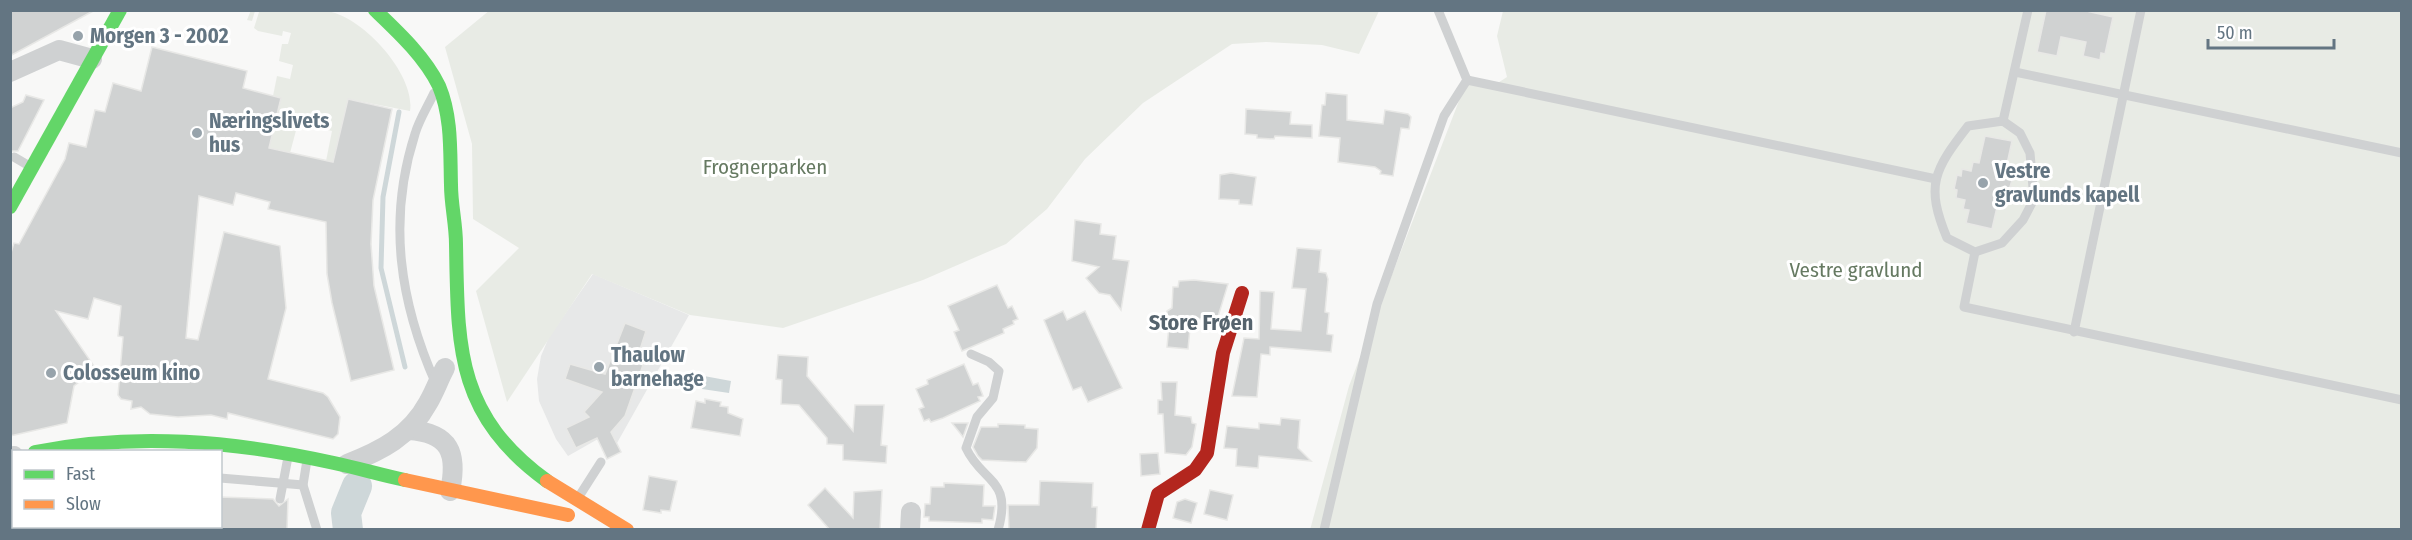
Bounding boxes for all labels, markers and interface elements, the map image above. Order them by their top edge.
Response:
scale bar [2208,12,2334,50]
text: 50 m [2217,22,2253,44]
place label: Morgen 3 - 2002 [90,23,229,49]
marker: Morgen 3 - 2002 [71,29,85,43]
place label: Næringslivets hus [209,108,330,158]
marker: Næringslivets hus [190,126,204,140]
park label: Frognerparken [703,154,827,180]
place label: Vestre gravlunds kapell [1994,158,2140,208]
marker: Vestre gravlunds kapell [1976,176,1990,190]
park label: Vestre gravlund [1789,257,1923,283]
district label: Store Frøen [1149,309,1253,336]
place label: Thaulow barnehage [611,342,704,392]
place label: Colosseum kino [63,360,200,386]
marker: Thaulow barnehage [592,360,606,374]
marker: Colosseum kino [44,366,58,380]
legend [12,450,222,528]
text: Fast [66,463,95,485]
text: Slow [66,493,101,515]

